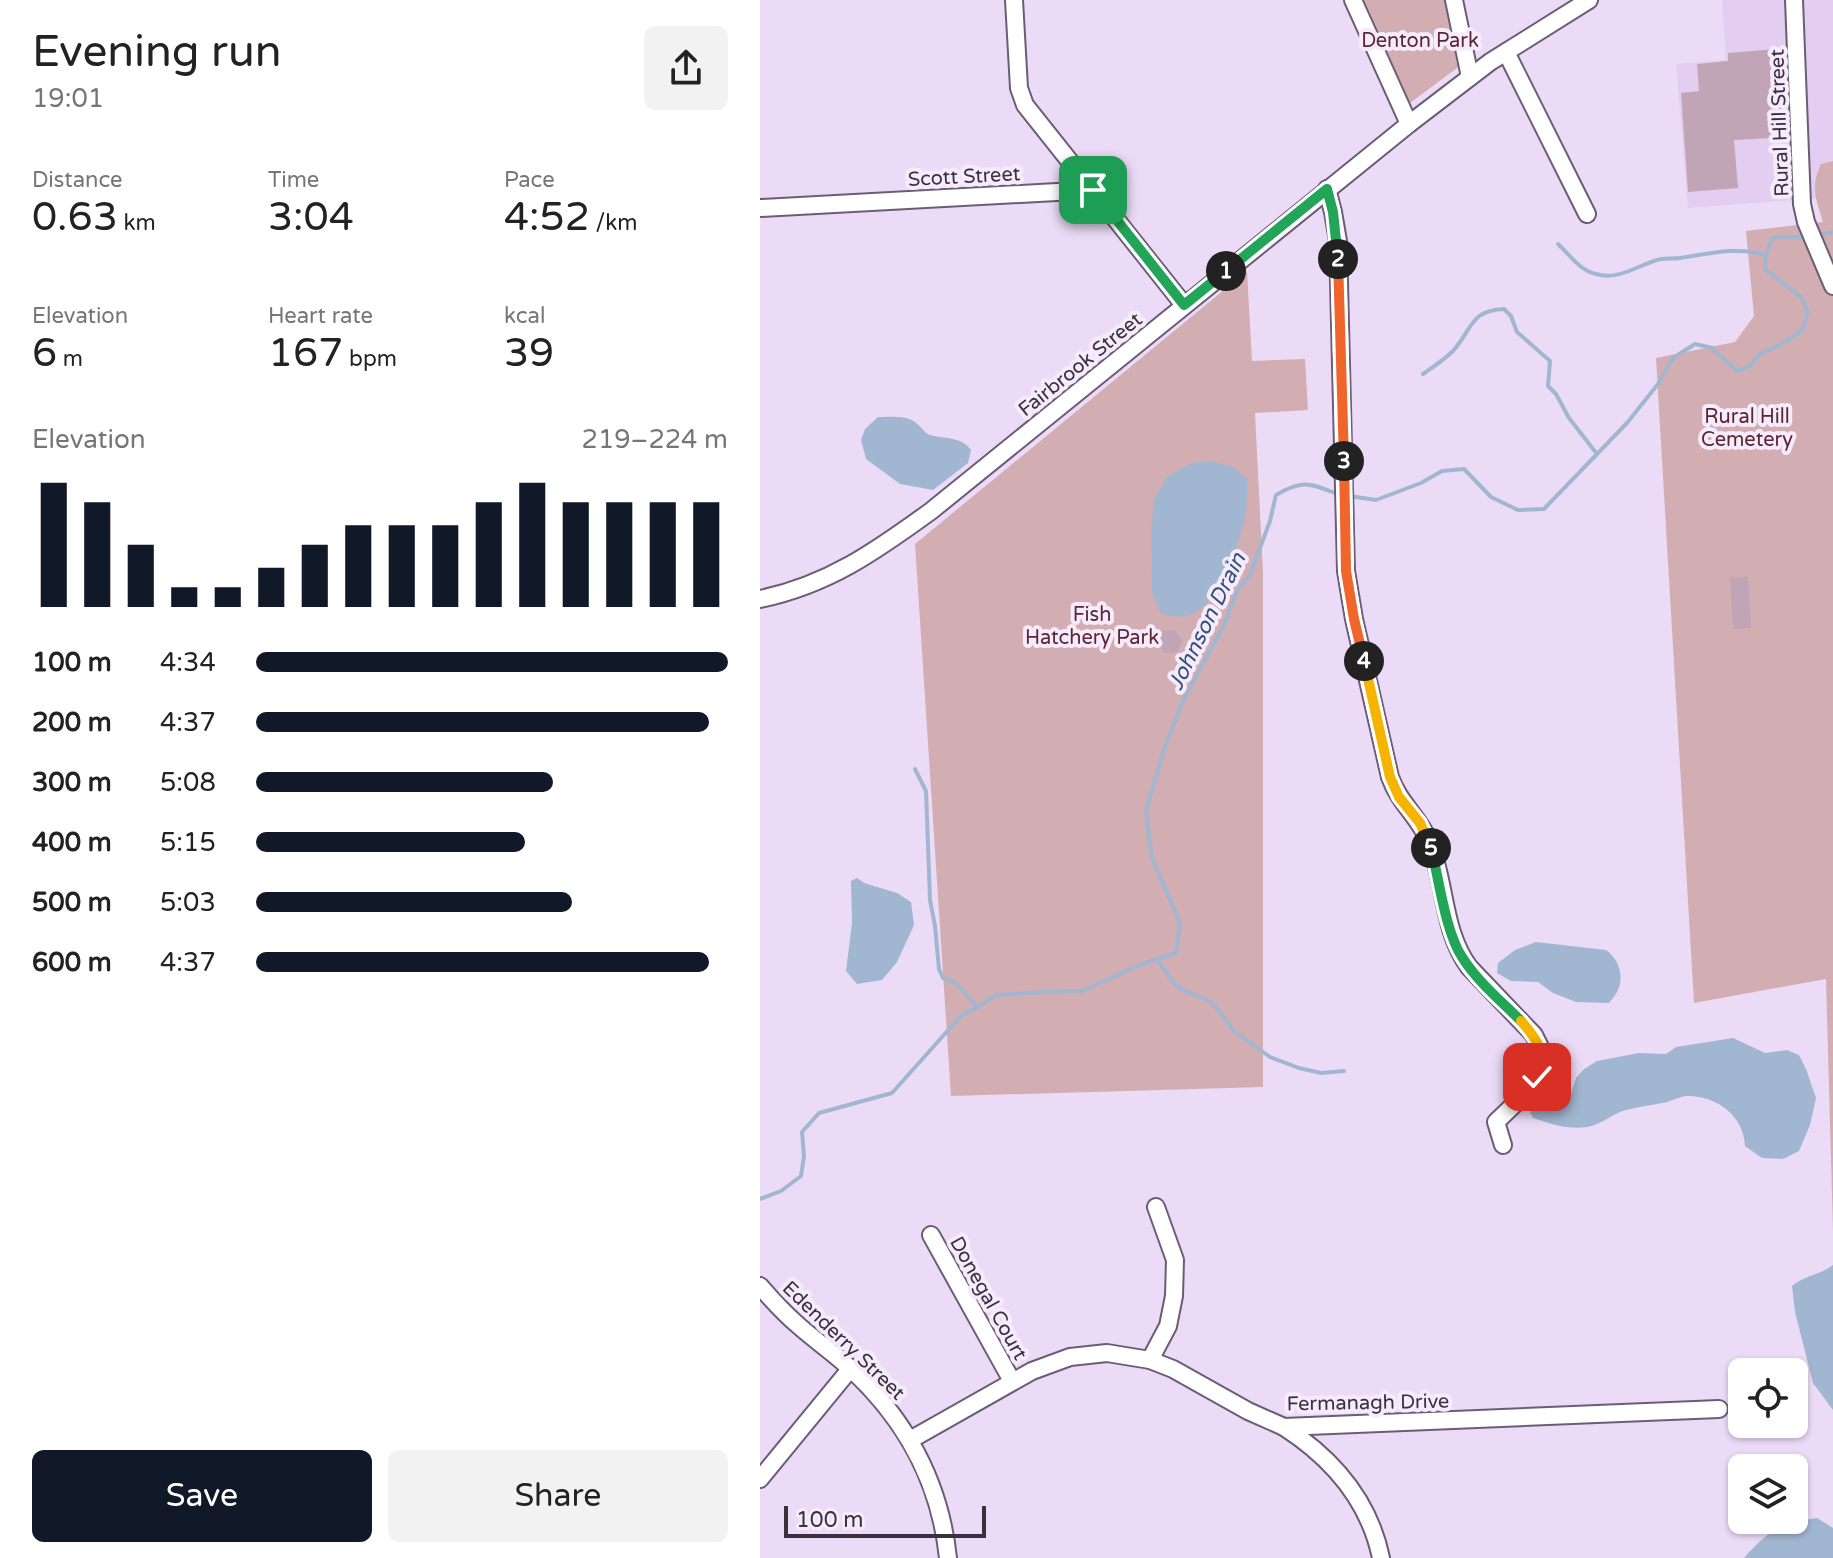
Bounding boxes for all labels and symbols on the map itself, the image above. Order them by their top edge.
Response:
park label: Denton Park [1361,29,1479,53]
street label: Rural Hill Street [1765,48,1795,197]
pin [1059,156,1127,224]
street label: Scott Street [907,162,1021,192]
pin: 2 [1318,239,1358,279]
pin: 1 [1206,251,1246,291]
street label: Fairbrook Street [1014,307,1148,422]
park label: Rural Hill Cemetery [1701,405,1793,452]
pin: 3 [1324,441,1364,481]
water label: Johnson Drain [1162,548,1252,694]
park label: Fish Hatchery Park [1025,603,1159,650]
pin: 4 [1344,641,1384,681]
pin: 5 [1411,828,1451,868]
pin [1503,1043,1571,1111]
street label: Donegal Court [944,1233,1032,1365]
street label: Edenderry Street [777,1276,910,1406]
street label: Fermanagh Drive [1287,1390,1450,1416]
scale bar [784,1502,986,1538]

